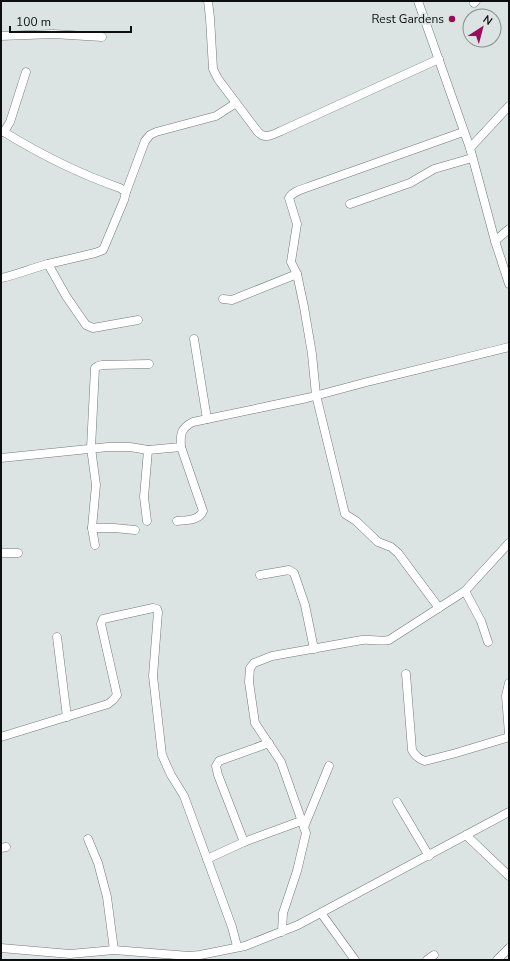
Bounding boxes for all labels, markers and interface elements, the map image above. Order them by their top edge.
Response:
scale bar [10,8,131,34]
north arrow [462,8,502,48]
place label: Rest Gardens [371,11,444,27]
text: N [480,12,495,29]
text: 100 m [16,14,51,30]
marker: Rest Gardens [447,14,457,24]

